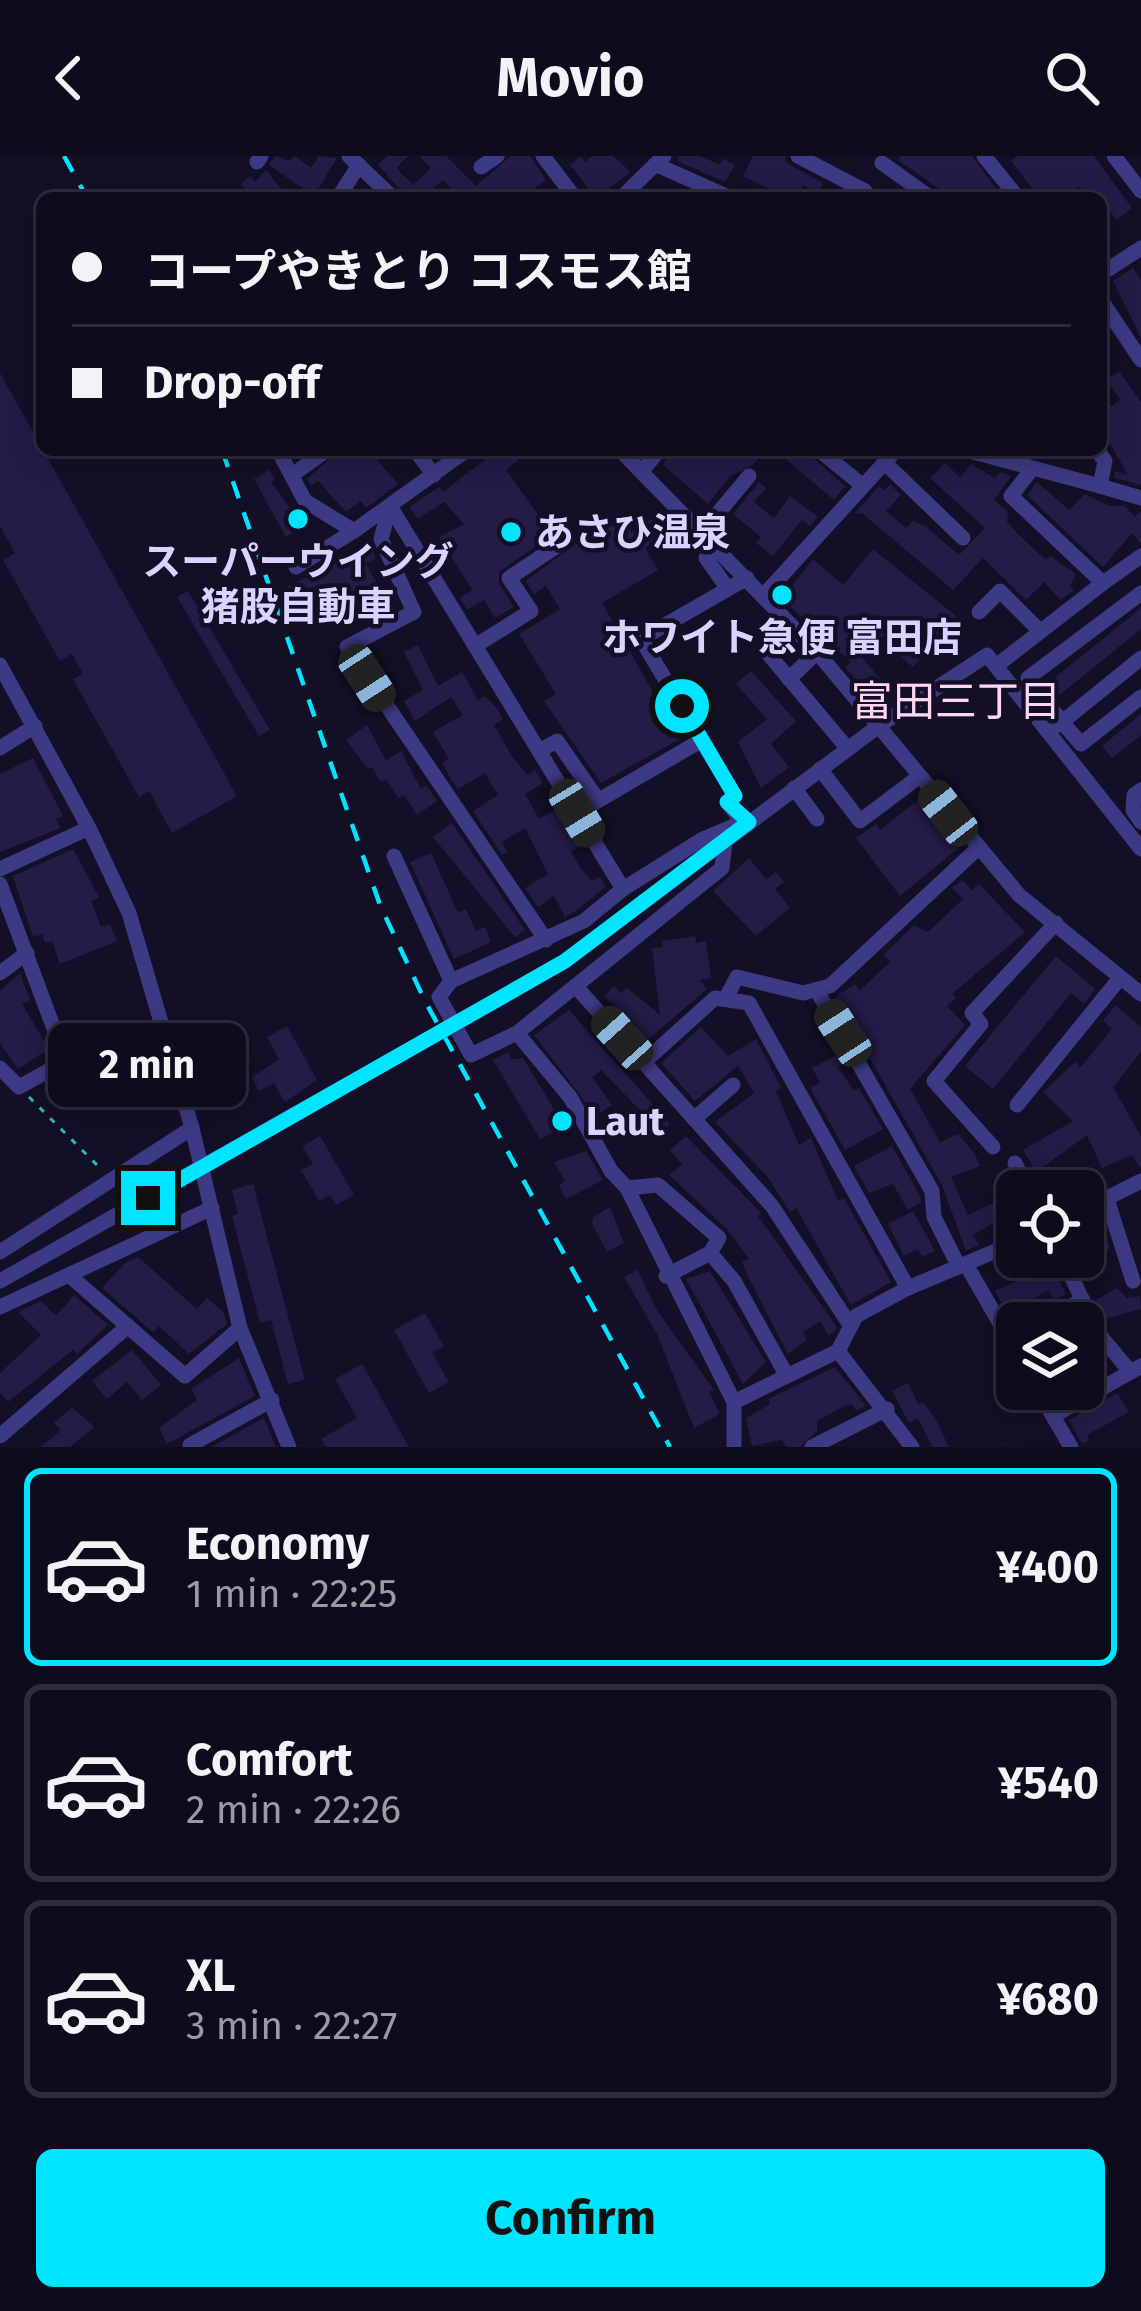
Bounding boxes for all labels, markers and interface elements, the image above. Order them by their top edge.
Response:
icon: back [36,45,102,111]
icon: search [1039,45,1105,111]
text: Movio [496,46,645,110]
text: コープやきとり コスモス館 [144,245,692,299]
text: Drop-off [144,356,320,410]
marker: スーパーウイング 猪股自動車 [285,506,311,532]
place label: あさひ温泉 [535,510,730,556]
marker: あさひ温泉 [498,519,524,545]
place label: スーパーウイング 猪股自動車 [142,539,454,630]
marker: ホワイト急便 富田店 [769,582,795,608]
place label: ホワイト急便 富田店 [602,615,962,661]
car [332,638,402,718]
district label: 富田三丁目 [851,677,1061,727]
route start [655,679,709,733]
car [543,773,611,853]
car [912,774,984,852]
car [808,993,878,1073]
car [585,999,659,1077]
callout: 2 min [49,1024,247,1108]
text: 2 min [99,1042,195,1088]
place label: Laut [586,1099,665,1145]
marker: Laut [549,1108,575,1134]
map controls [996,1170,1104,1410]
button: locate [996,1170,1104,1278]
route end [121,1171,175,1225]
button: layers [996,1302,1104,1410]
icon: car [42,1513,150,1621]
text: Economy [186,1517,369,1571]
text: ¥400 [996,1540,1099,1594]
text: 1 min · 22:25 [186,1571,397,1617]
icon: car [42,1729,150,1837]
text: Comfort [186,1733,353,1787]
text: ¥540 [998,1756,1099,1810]
text: 2 min · 22:26 [186,1787,401,1833]
icon: car [42,1945,150,2053]
text: XL [186,1949,235,2003]
text: ¥680 [997,1972,1099,2026]
text: 3 min · 22:27 [186,2003,397,2049]
button: Confirm [36,2149,1105,2287]

